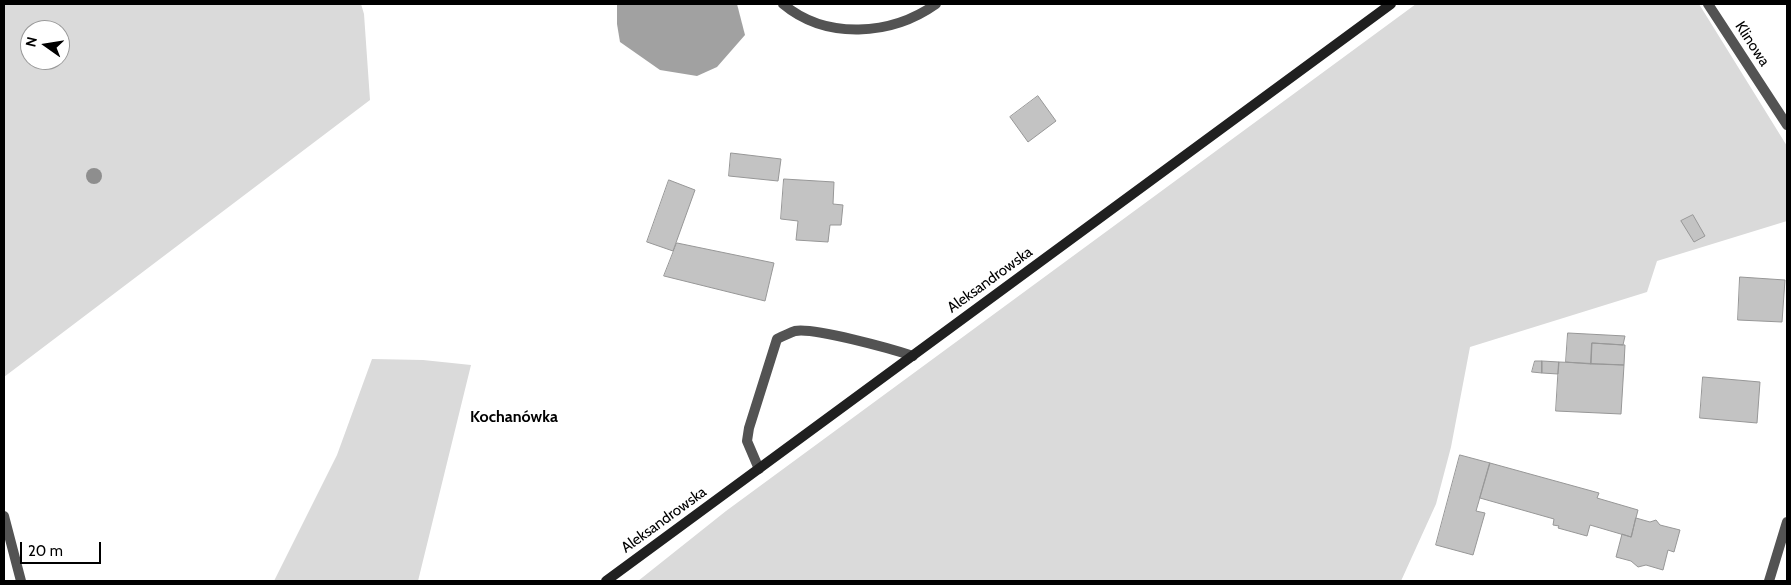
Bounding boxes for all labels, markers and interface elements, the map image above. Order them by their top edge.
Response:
street label: Klinowa [1731,18,1773,70]
north arrow [20,20,70,70]
text: N [21,35,41,49]
street label: Aleksandrowska [944,243,1036,317]
district label: Kochanówka [470,407,558,427]
street label: Aleksandrowska [618,483,710,557]
scale bar [22,532,104,564]
text: 20 m [28,542,63,560]

